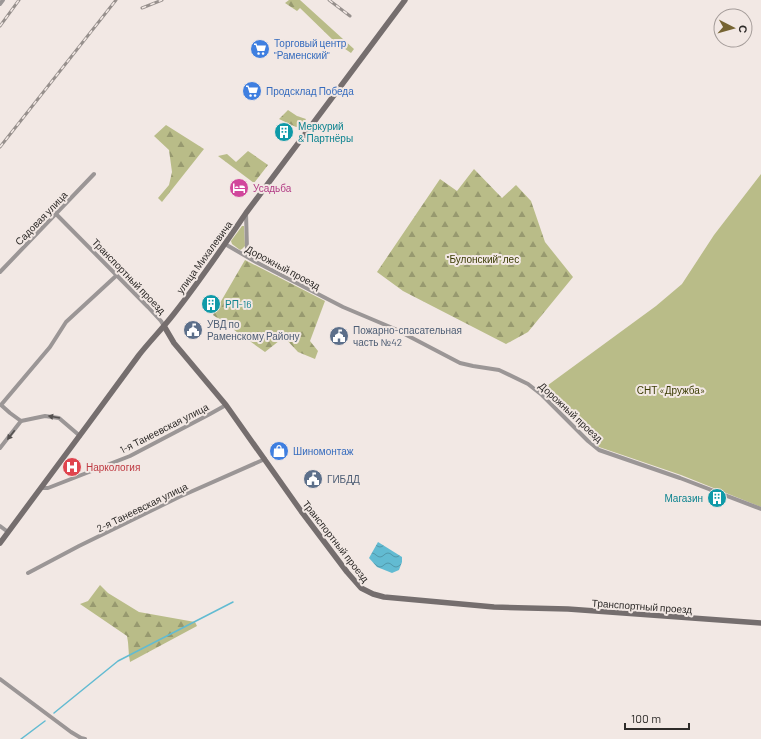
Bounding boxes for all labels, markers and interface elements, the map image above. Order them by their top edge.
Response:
north arrow [713,8,753,48]
text: С [737,24,750,34]
place label: Торговый центр "Раменский" [274,37,347,61]
supermarket icon: Торговый центр "Раменский" [249,38,271,60]
supermarket icon: Продсклад Победа [241,80,263,102]
place label: Продсклад Победа [266,85,354,97]
place label: Меркурий & Партнёры [298,120,353,144]
building icon: Меркурий & Партнёры [273,121,295,143]
hotel icon: Усадьба [228,177,250,199]
place label: Усадьба [253,182,292,194]
street label: Садовая улица [12,188,70,247]
street label: улица Михалевича [174,218,235,296]
street label: Транспортный проезд [90,236,168,316]
street label: Дорожный проезд [244,242,322,292]
park label: "Булонский" лес [447,253,519,265]
building icon: РП-16 [200,293,222,315]
place label: РП-16 [225,298,251,310]
place label: УВД по Раменскому Району [207,318,299,342]
public building icon: УВД по Раменскому Району [182,319,204,341]
place label: Пожарно-спасательная часть №42 [353,324,462,348]
public building icon: Пожарно-спасательная часть №42 [328,325,350,347]
street label: Дорожный проезд [537,379,605,445]
park label: СНТ «Дружба» [637,384,705,396]
street label: 1-я Танеевская улица [118,400,211,456]
one-way arrow [47,414,60,420]
one-way arrow [6,429,15,440]
shop icon: Шиномонтаж [268,440,290,462]
place label: Шиномонтаж [293,445,354,457]
hospital icon: Наркология [61,456,83,478]
place label: Наркология [86,461,140,473]
public building icon: ГИБДД [302,468,324,490]
place label: ГИБДД [327,473,360,485]
street label: 2-я Танеевская улица [95,480,190,534]
building icon: Магазин [706,487,728,509]
place label: Магазин [664,492,703,504]
street label: Транспортный проезд [300,498,372,584]
street label: Транспортный проезд [591,597,693,616]
scale bar [625,705,689,731]
text: 100 m [631,711,661,725]

